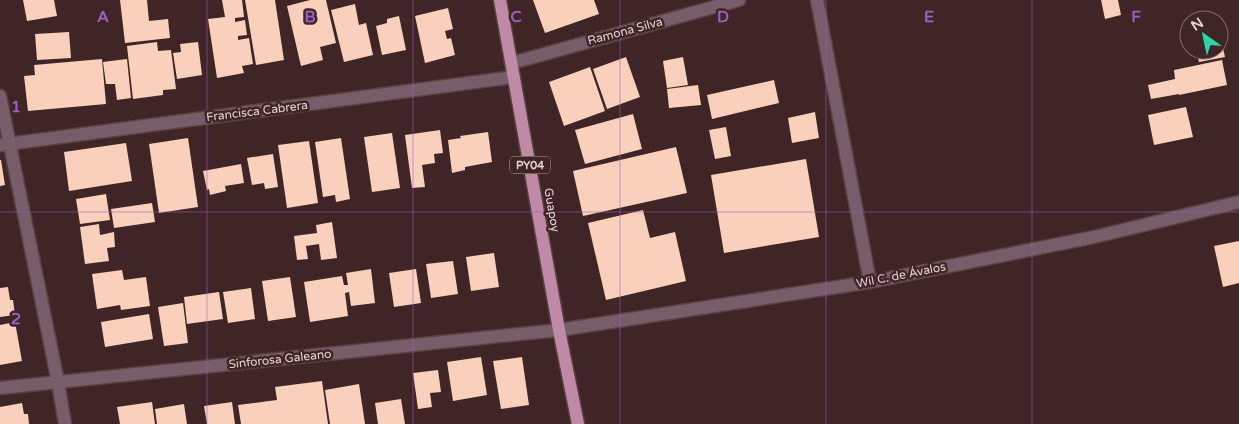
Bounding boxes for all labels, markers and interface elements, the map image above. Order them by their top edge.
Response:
text: A [97,7,109,27]
text: B [304,7,316,27]
text: C [510,7,522,27]
text: D [717,7,729,27]
text: E [924,7,934,27]
text: F [1131,7,1141,27]
north arrow [1179,10,1229,60]
street label: Ramona Silva [586,14,664,48]
text: N [1188,14,1207,35]
text: 1 [11,97,21,117]
street label: Francisca Cabrera [205,98,309,124]
road number: PY04 [510,156,550,174]
street label: Guapoy [541,187,563,234]
street label: Wil C. de Ávalos [855,259,947,291]
text: 2 [11,309,21,329]
street label: Sinforosa Galeano [228,347,332,371]

